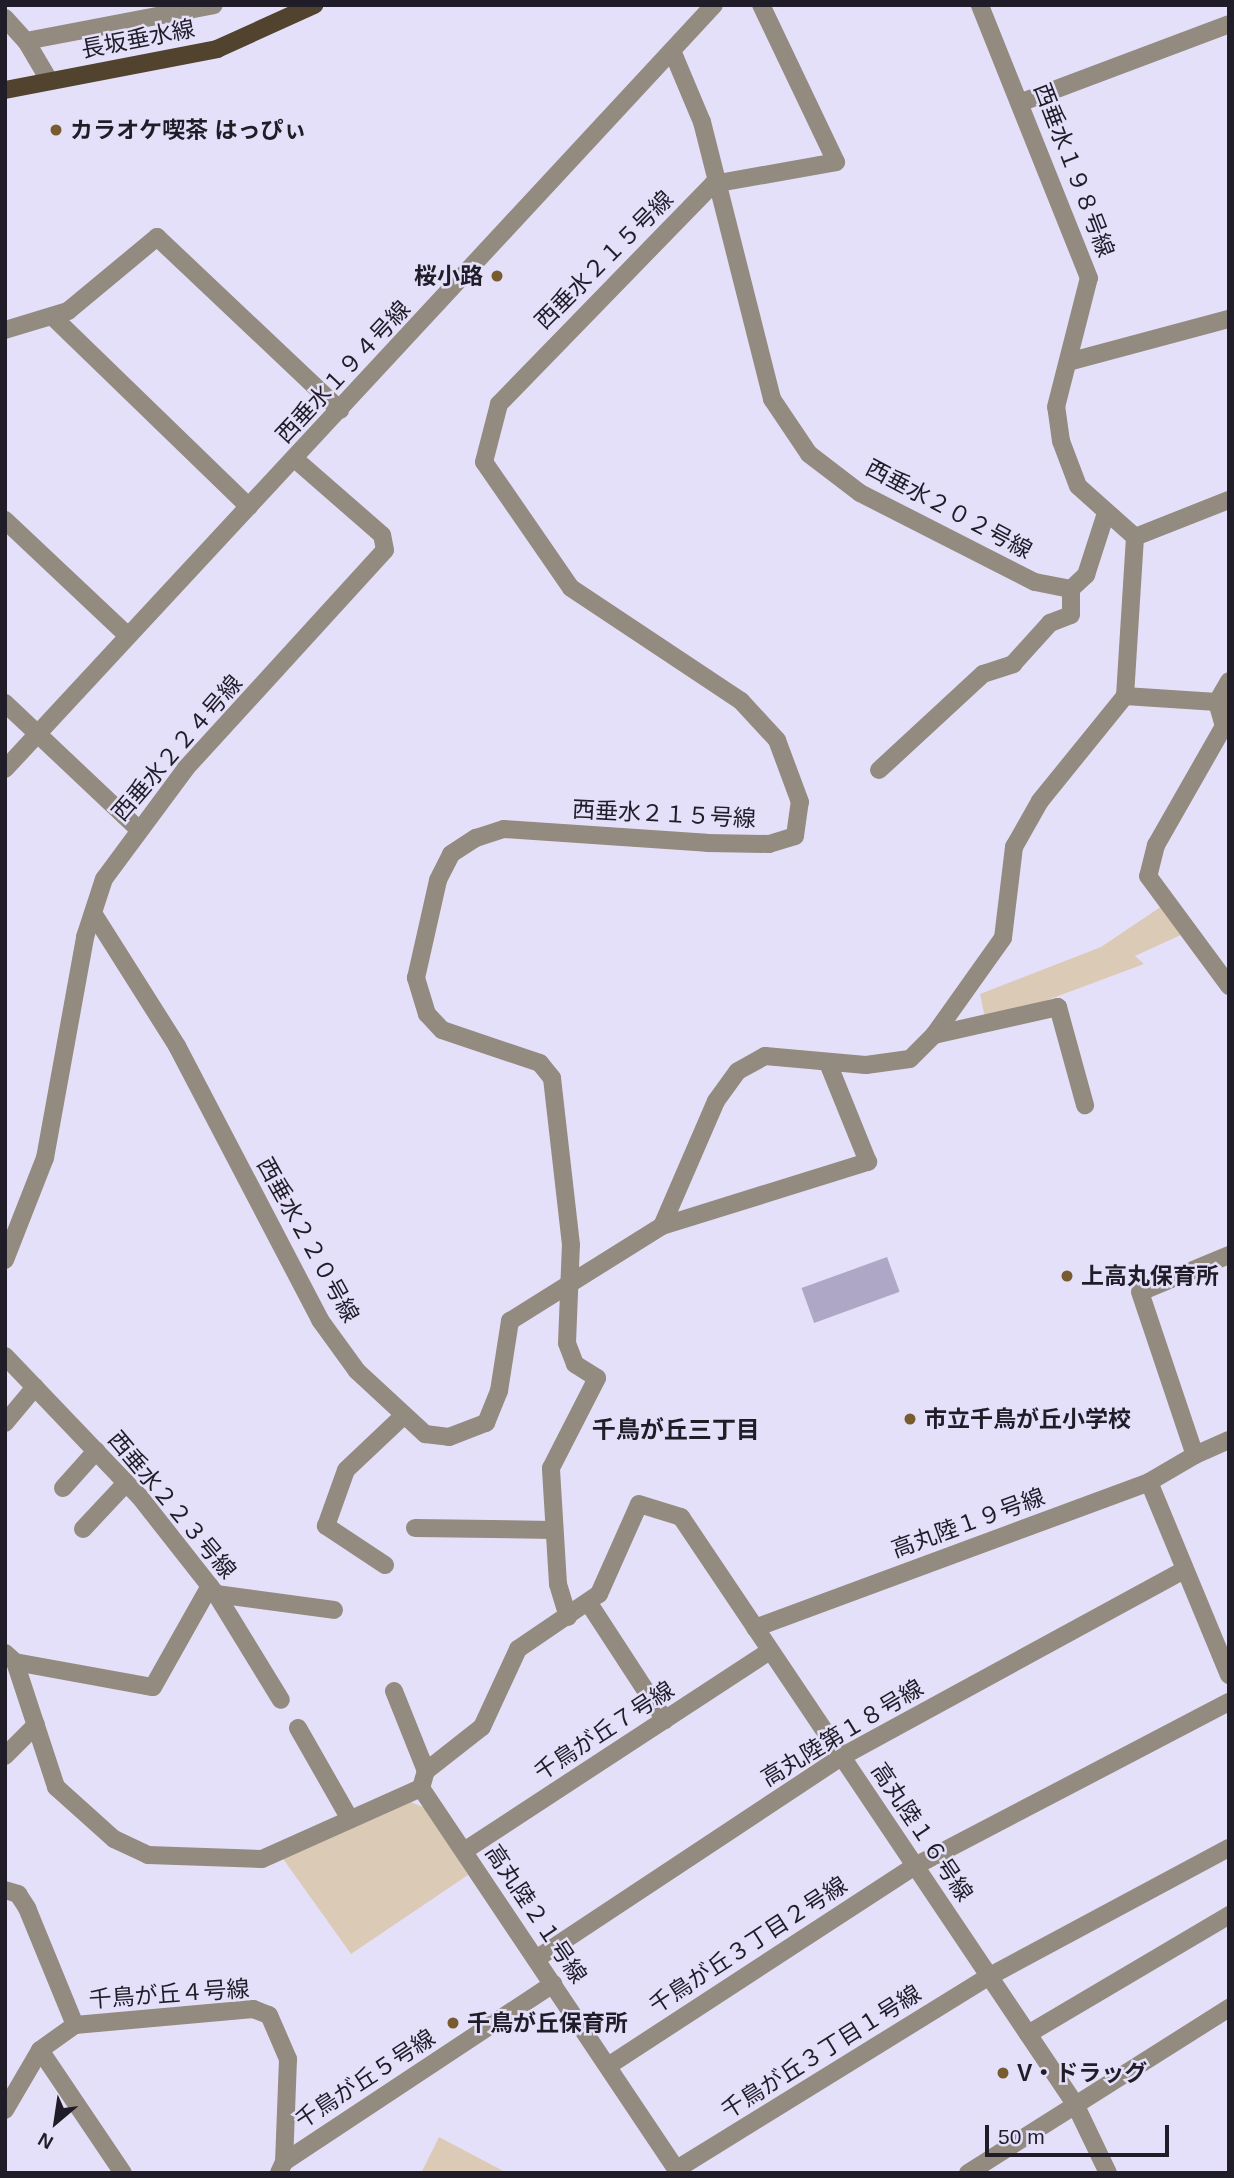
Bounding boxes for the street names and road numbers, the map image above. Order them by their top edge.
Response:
street label: 長坂垂水線 [79,14,197,64]
street label: 西垂水１９８号線 [1028,79,1120,261]
street label: 西垂水２１５号線 [529,185,679,335]
street label: 西垂水１９４号線 [270,295,416,449]
street label: 西垂水２０２号線 [861,454,1037,564]
street label: 西垂水２２４号線 [106,670,248,826]
street label: 西垂水２１５号線 [571,795,757,833]
street label: 西垂水２２０号線 [251,1153,365,1327]
street label: 西垂水２２３号線 [102,1426,242,1584]
street label: 高丸陸１９号線 [888,1482,1048,1564]
street label: 高丸陸第１８号線 [756,1674,928,1792]
street label: 千鳥が丘７号線 [529,1676,679,1786]
street label: 高丸陸１６号線 [866,1758,978,1906]
street label: 高丸陸２１号線 [480,1840,592,1988]
street label: 千鳥が丘３丁目２号線 [644,1871,852,2019]
street label: 千鳥が丘４号線 [88,1975,250,2013]
street label: 千鳥が丘３丁目１号線 [716,1979,926,2125]
street label: 千鳥が丘５号線 [290,2024,440,2134]

